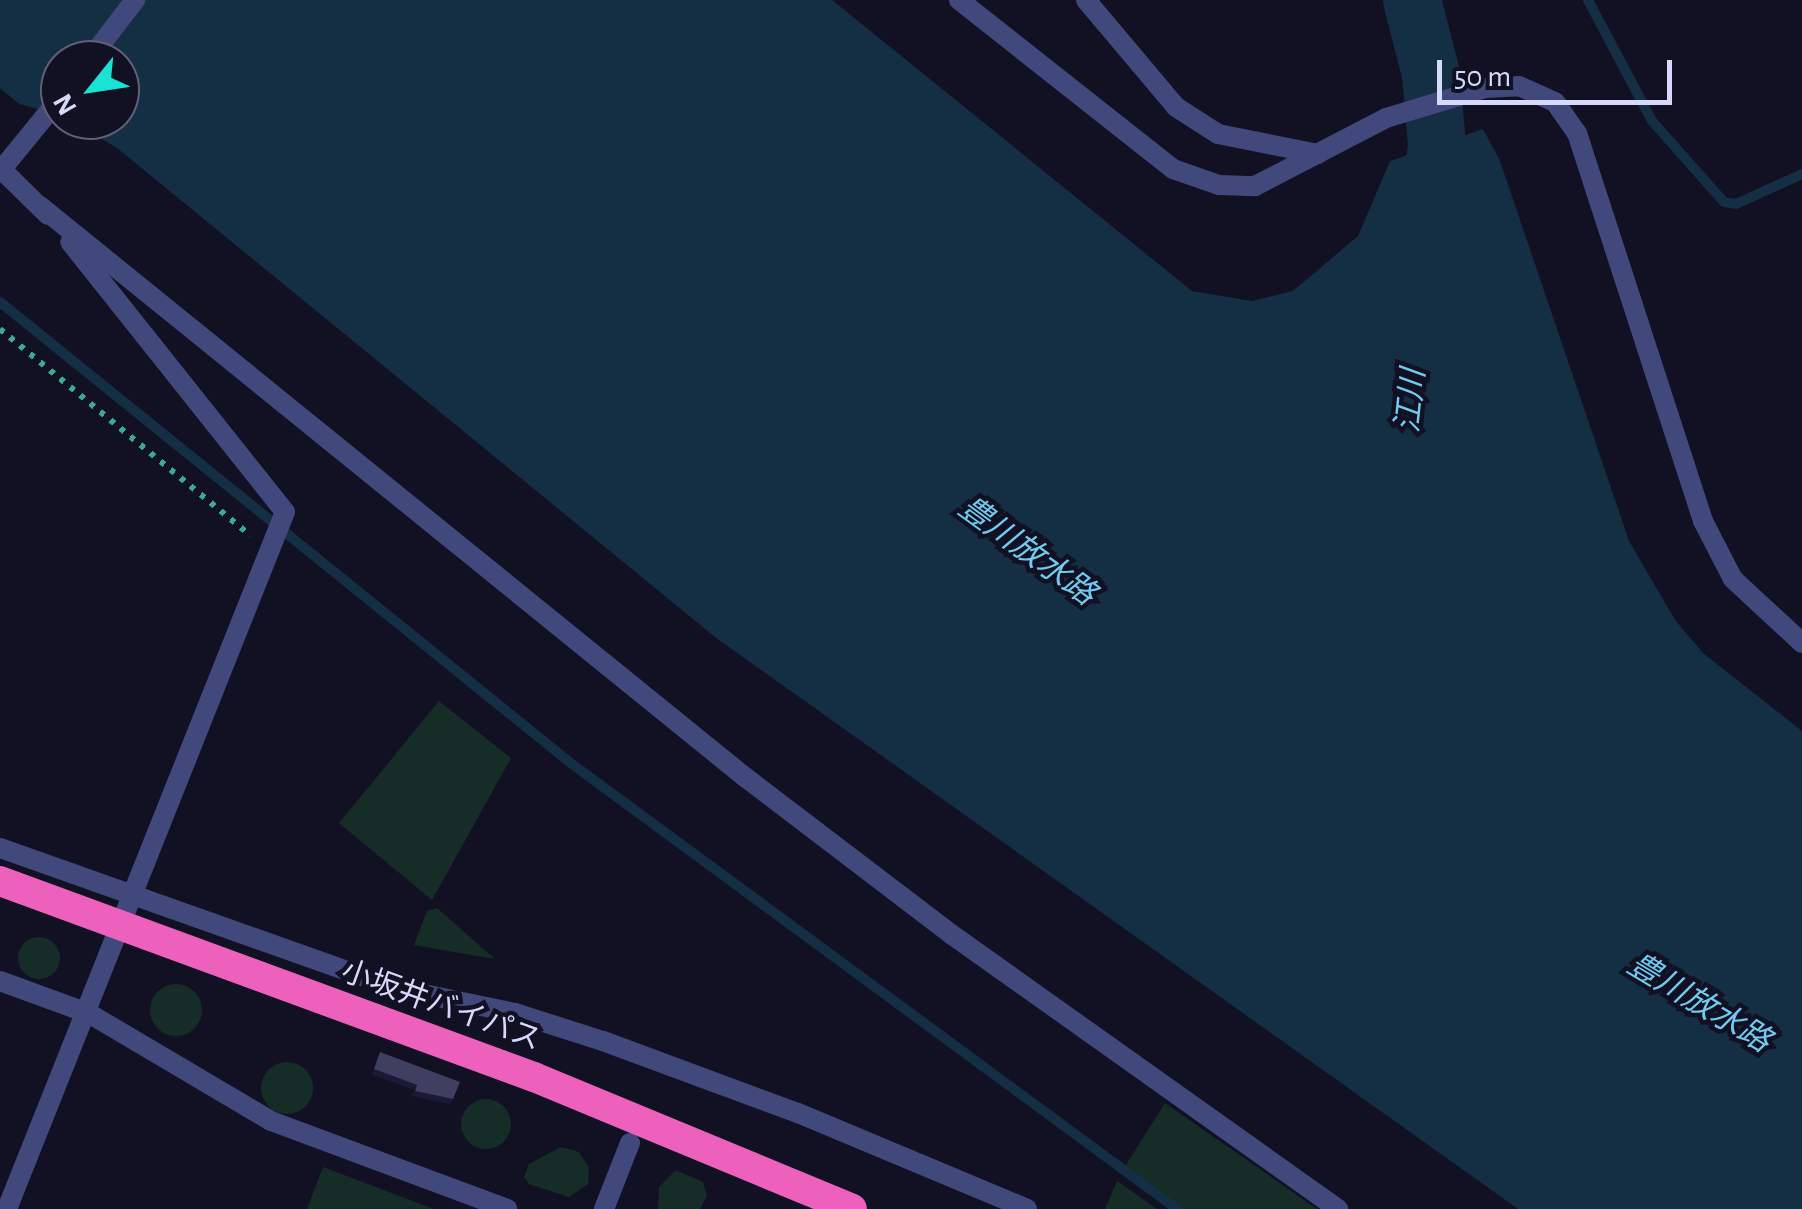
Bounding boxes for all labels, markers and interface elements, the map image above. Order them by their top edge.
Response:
north arrow [40,40,140,140]
scale bar [1442,40,1677,102]
text: 50 m [1454,62,1511,92]
text: N [49,89,83,119]
water label: 江川 [1389,367,1433,435]
water label: 豊川放水路 [951,488,1103,614]
water label: 豊川放水路 [1621,945,1777,1061]
street label: 小坂井バイパス [336,953,546,1059]

